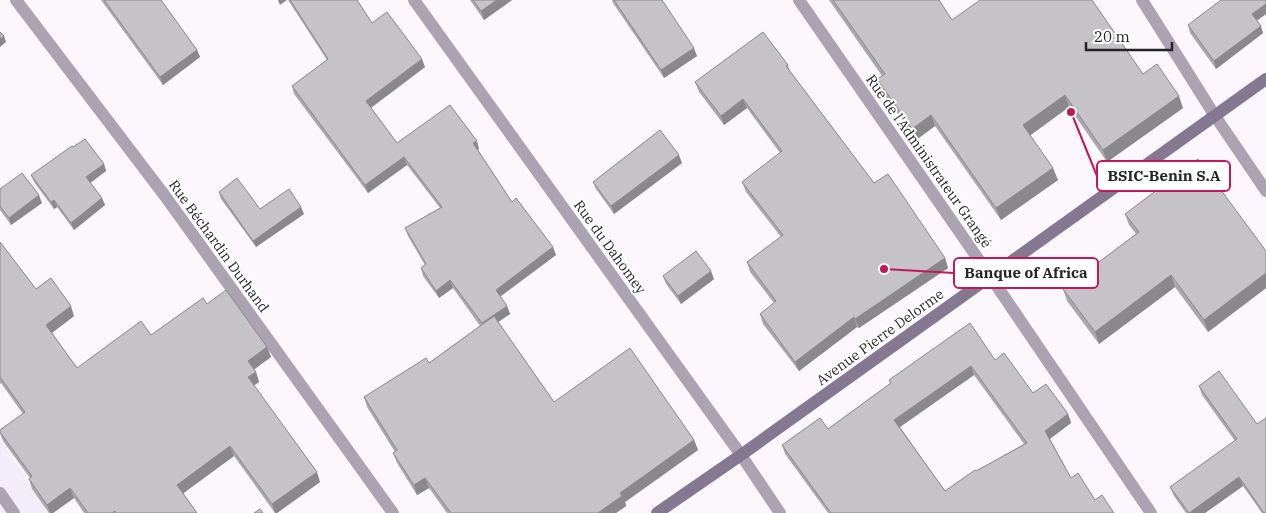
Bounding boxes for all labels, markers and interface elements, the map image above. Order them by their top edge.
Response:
scale bar [1086,20,1172,52]
text: 20 m [1094,27,1130,46]
street label: Rue de l'Administrateur Grangé [862,71,996,251]
callout: BSIC-Benin S.A [1097,161,1230,191]
text: BSIC-Benin S.A [1107,166,1221,185]
street label: Rue Béchardin Durhand [165,176,273,316]
street label: Rue du Dahomey [570,197,650,298]
callout: Banque of Africa [954,258,1098,288]
text: Banque of Africa [964,263,1088,282]
street label: Avenue Pierre Delorme [813,285,947,389]

